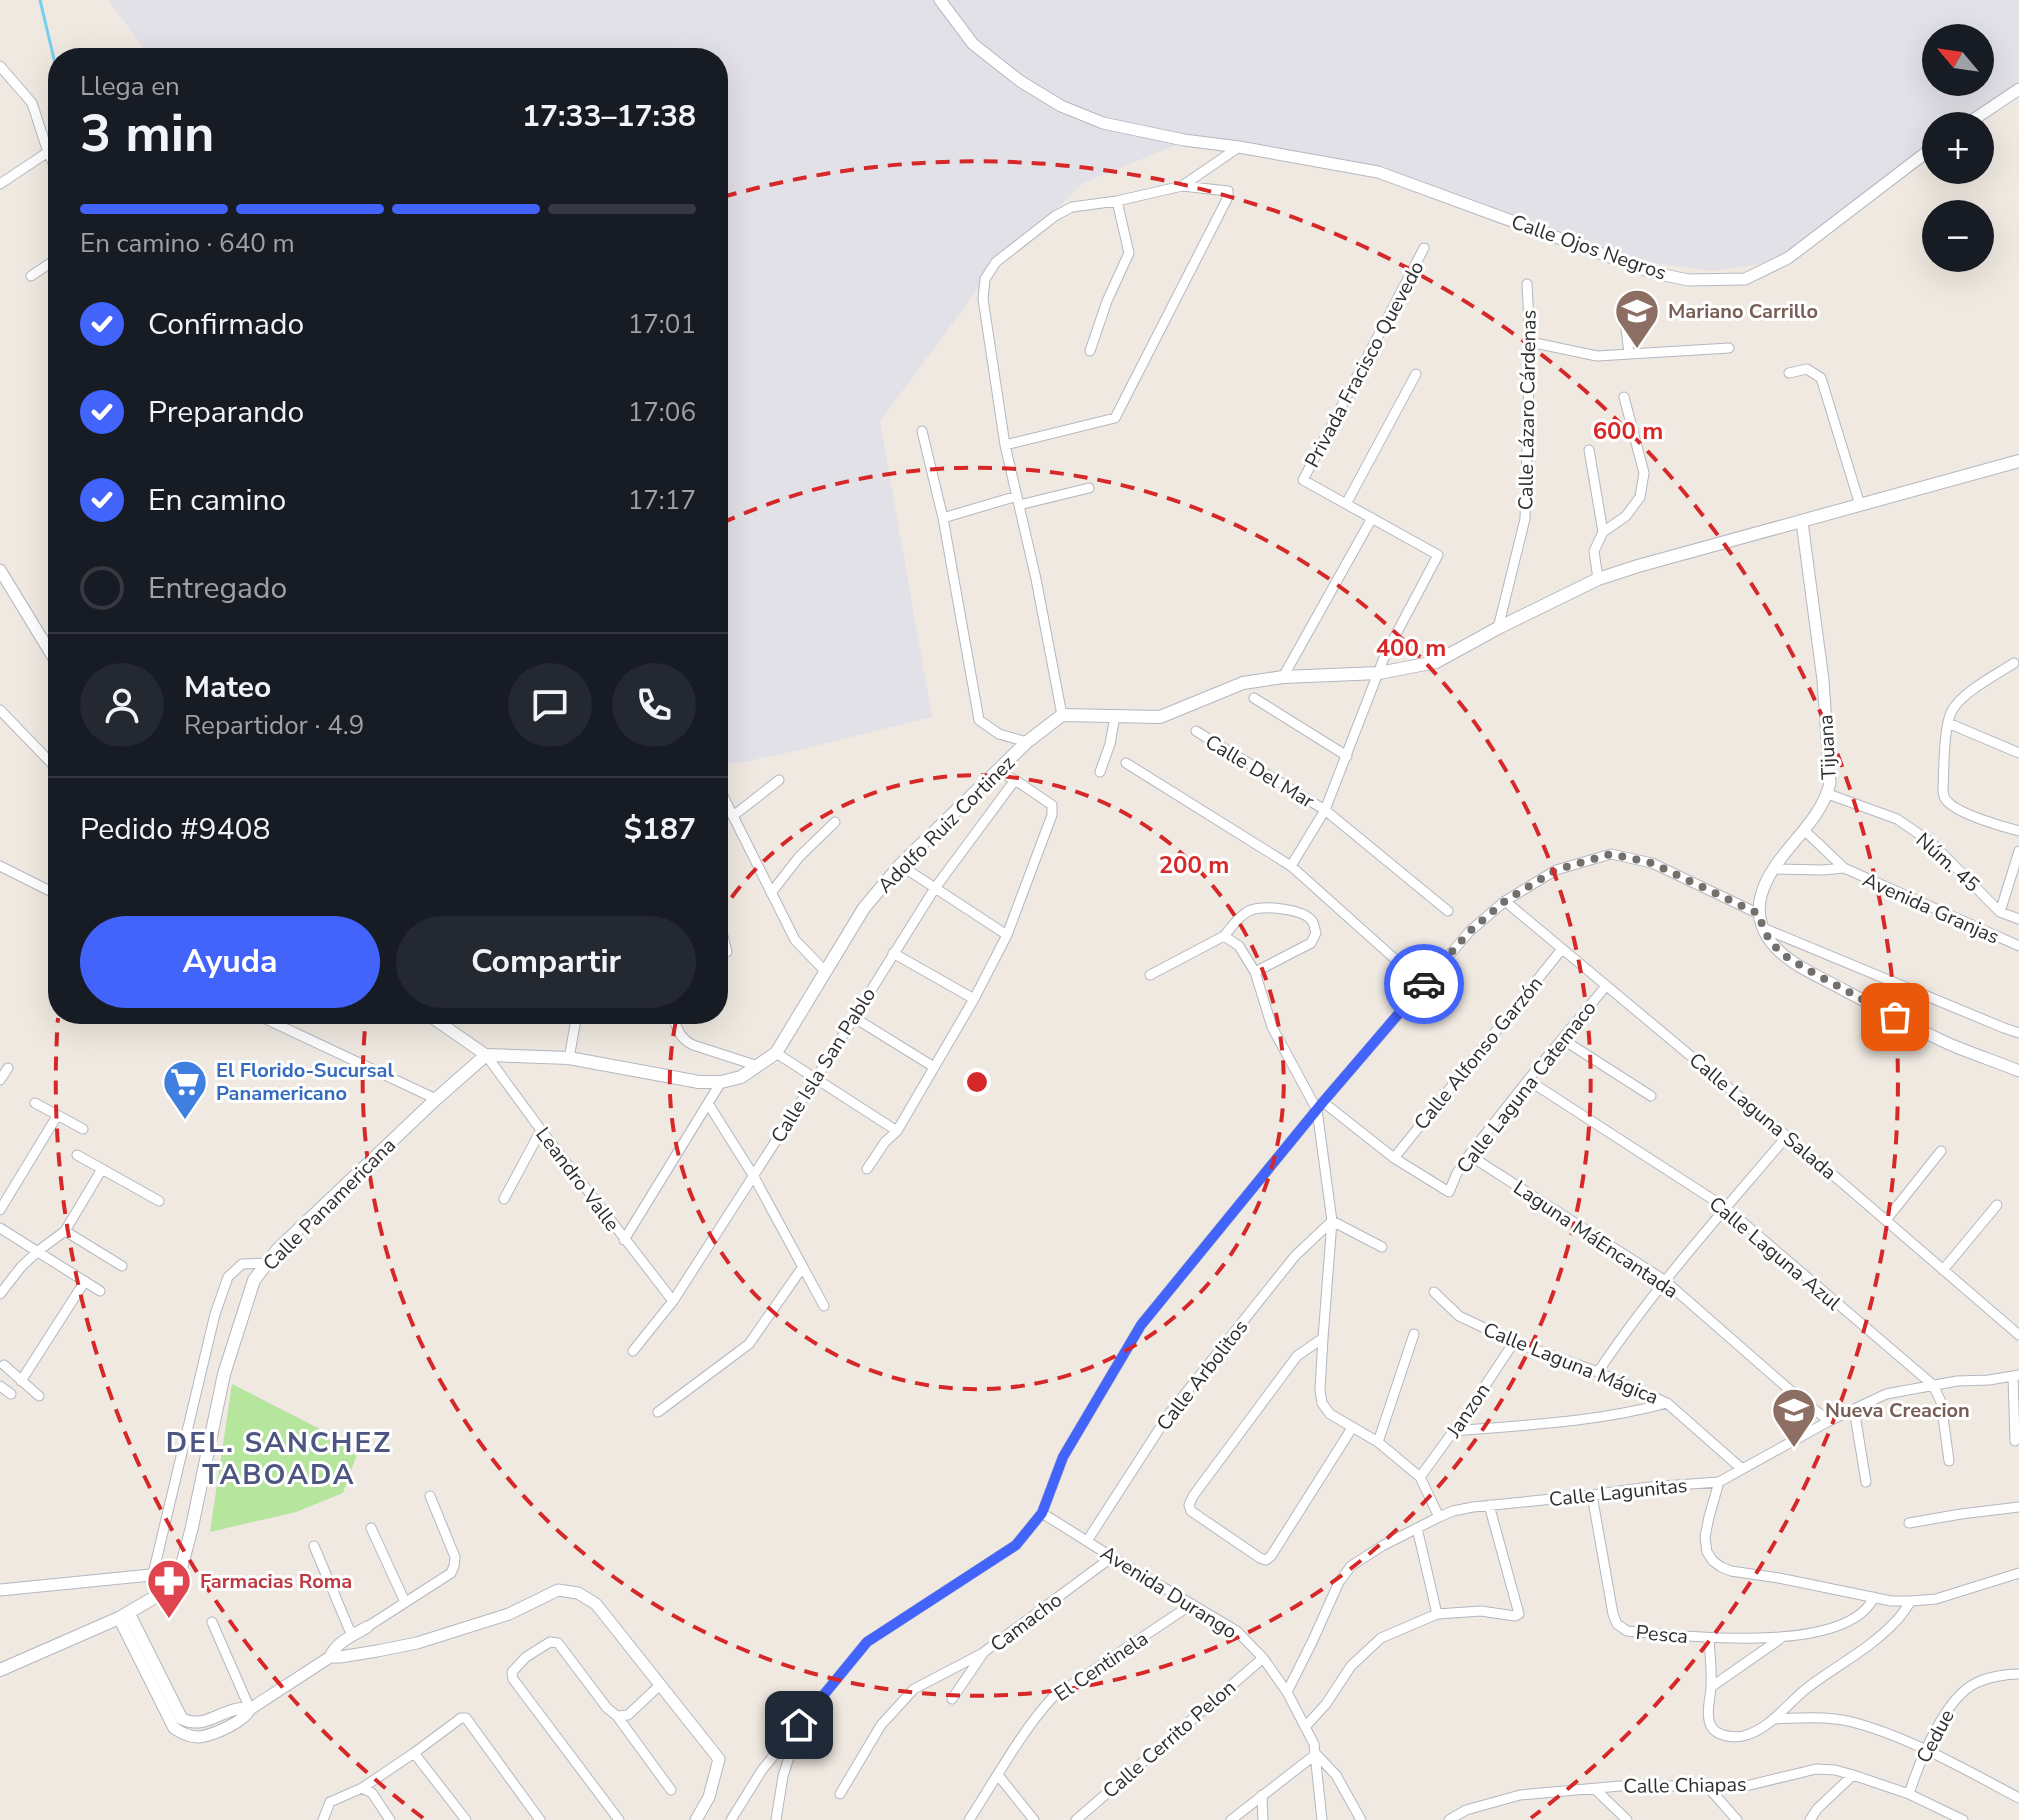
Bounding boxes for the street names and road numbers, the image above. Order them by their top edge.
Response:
street label: Calle Ojos Negros [1508,208,1670,287]
street label: Privada Fracisco Quevedo [1298,256,1430,472]
street label: Calle Lázaro Cárdenas [1512,310,1543,510]
street label: Tijuana [1812,714,1843,780]
street label: Calle Del Mar [1200,728,1319,815]
street label: Adolfo Ruiz Cortinez [872,750,1021,899]
street label: Núm. 45 [1910,827,1985,898]
street label: Avenida Granjas [1858,866,2003,951]
street label: Calle Alfonso Garzón [1408,971,1549,1136]
street label: Calle Isla San Pablo [765,982,882,1148]
street label: Calle Laguna Catemaco [1451,995,1602,1179]
street label: Calle Laguna Salada [1683,1047,1842,1186]
street label: Leandro Valle [530,1122,626,1237]
street label: Calle Panamericana [257,1132,402,1277]
street label: Laguna MáEncantada [1508,1174,1683,1305]
street label: Calle Laguna Azul [1703,1190,1846,1316]
street label: Calle Arbolitos [1151,1314,1254,1436]
street label: Calle Laguna Mágica [1479,1316,1662,1411]
street label: Janzon [1440,1378,1496,1444]
street label: Calle Lagunitas [1548,1472,1689,1513]
street label: Avenida Durango [1095,1540,1242,1645]
street label: Camacho [985,1587,1068,1658]
street label: Pesca [1635,1619,1689,1650]
street label: El Centinela [1049,1625,1153,1708]
street label: Calle Cerrito Pelon [1097,1674,1242,1805]
street label: Cedue [1910,1705,1961,1768]
street label: Calle Chiapas [1623,1771,1747,1800]

